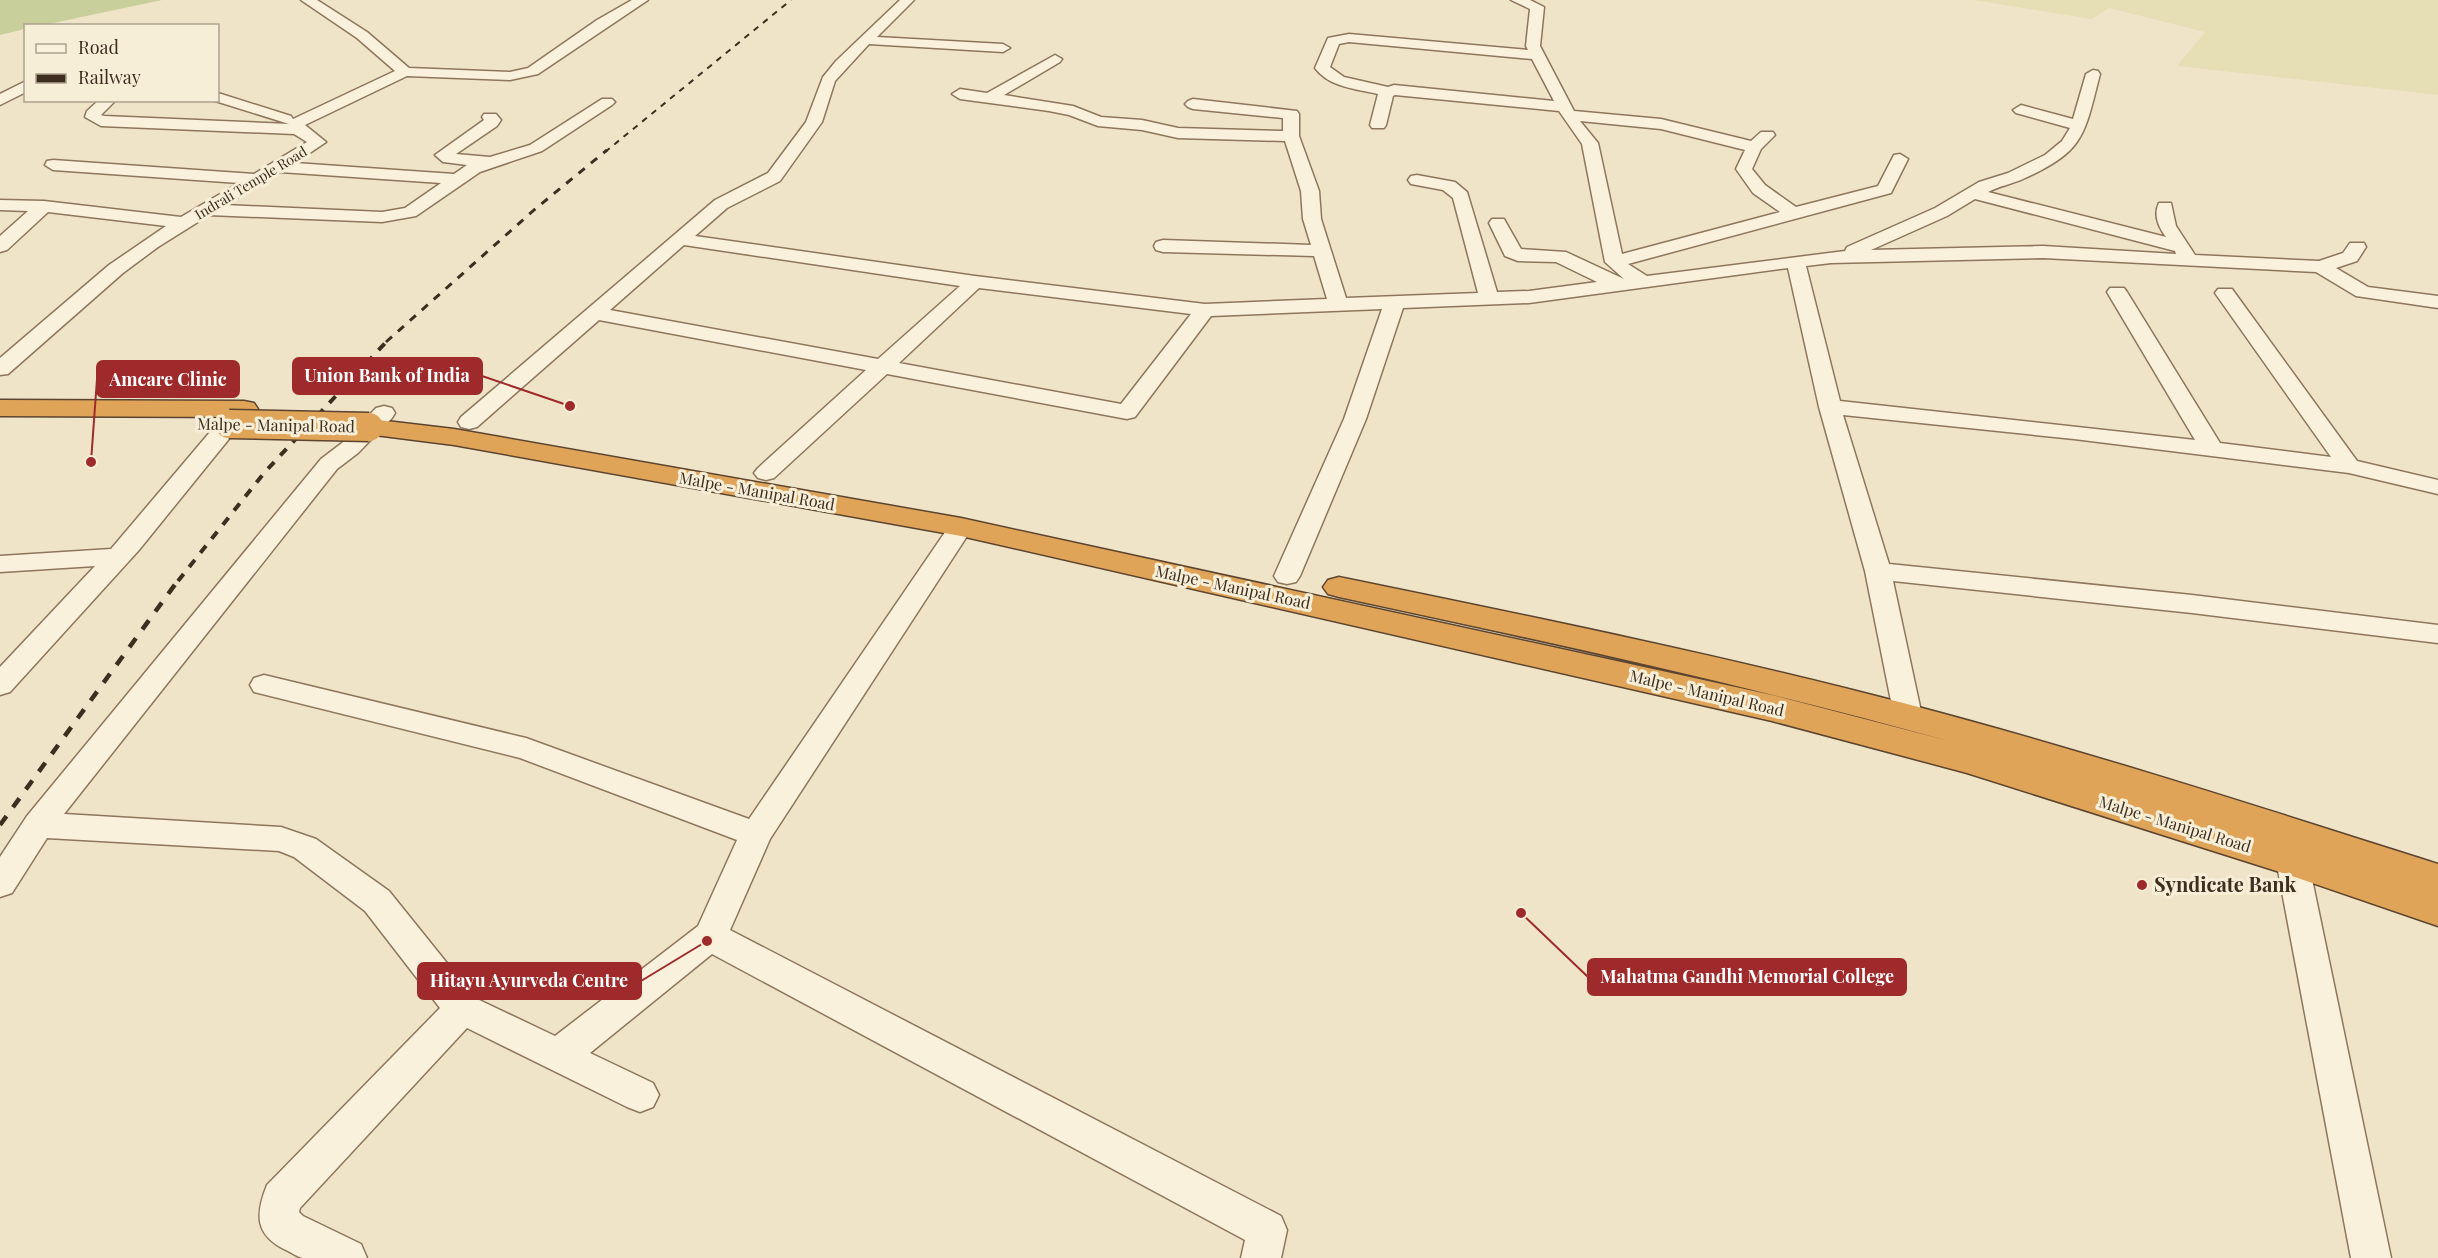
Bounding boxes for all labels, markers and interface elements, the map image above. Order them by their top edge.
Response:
legend [24,24,219,102]
text: Road [78,35,119,59]
text: Railway [78,65,141,89]
street label: Indrali Temple Road [191,142,310,224]
callout: Union Bank of India [293,358,482,394]
callout: Amcare Clinic [97,361,239,397]
text: Union Bank of India [304,363,470,387]
text: Amcare Clinic [108,367,227,391]
street label: Malpe - Manipal Road [197,413,355,436]
street label: Malpe - Manipal Road [677,466,837,515]
street label: Malpe - Manipal Road [1154,560,1313,613]
street label: Malpe - Manipal Road [1628,665,1786,721]
street label: Malpe - Manipal Road [2097,790,2254,857]
place label: Syndicate Bank [2154,870,2297,897]
marker: Syndicate Bank [2135,878,2149,892]
callout: Mahatma Gandhi Memorial College [1588,959,1906,995]
callout: Hitayu Ayurveda Centre [418,963,641,999]
text: Mahatma Gandhi Memorial College [1600,964,1894,988]
text: Hitayu Ayurveda Centre [430,968,628,992]

